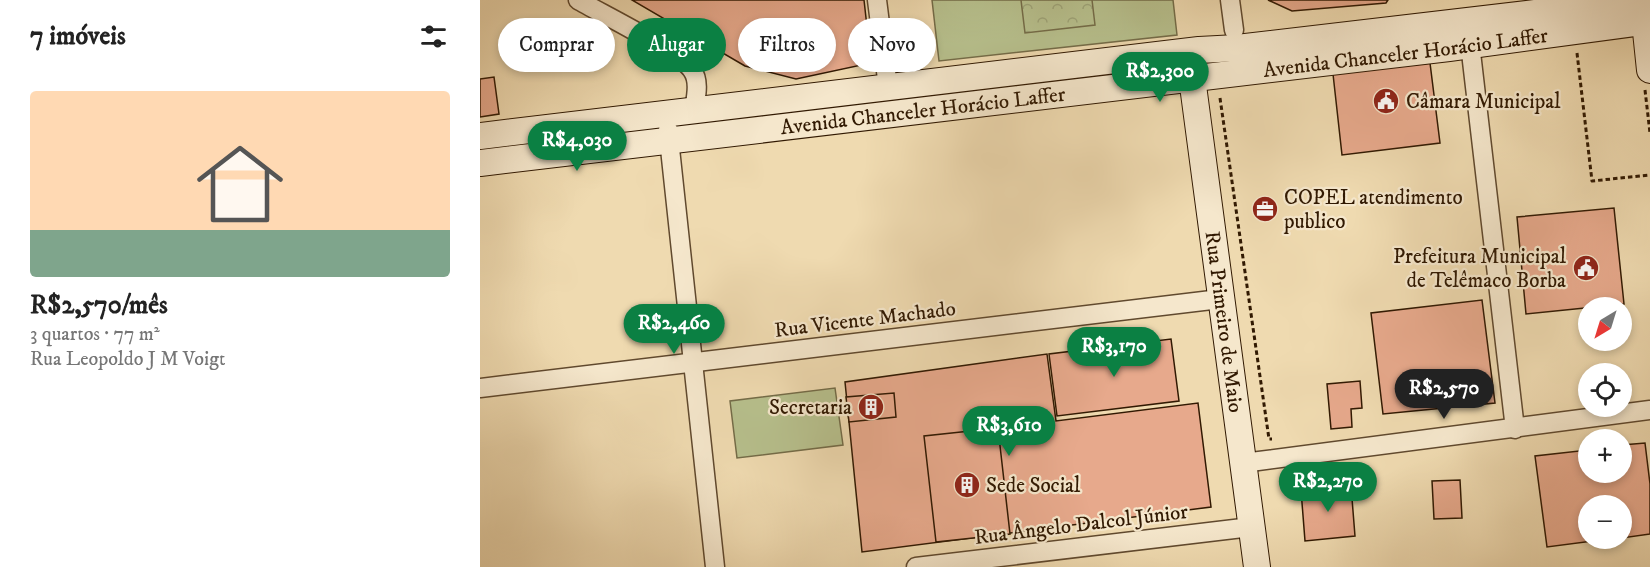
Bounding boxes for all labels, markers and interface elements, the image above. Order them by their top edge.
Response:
chip: Comprar [498,18,615,72]
chip: Alugar [627,18,726,72]
chip: Filtros [738,18,836,72]
chip: Novo [848,18,936,72]
text: 7 imóveis [30,20,126,53]
icon: filters [417,20,450,53]
street label: Avenida Chanceler Horácio Laffer [1262,23,1550,84]
pin: R$2,300 [1105,52,1215,103]
text: R$2,300 [1126,59,1194,84]
street label: Avenida Chanceler Horácio Laffer [779,82,1067,141]
public building icon: Câmara Municipal [1371,86,1401,116]
place label: Câmara Municipal [1406,89,1561,115]
pin: R$4,030 [522,121,632,172]
text: R$4,030 [542,128,612,153]
icon: home [186,130,294,238]
place label: COPEL atendimento publico [1283,185,1463,235]
office icon: COPEL atendimento publico [1250,194,1280,224]
street label: Rua Primeiro de Maio [1198,230,1248,414]
place label: Prefeitura Municipal de Telêmaco Borba [1393,244,1567,294]
public building icon: Prefeitura Municipal de Telêmaco Borba [1571,253,1601,283]
text: R$2,570/mês [30,289,168,322]
street label: Rua Vicente Machado [773,296,957,344]
north arrow [1578,297,1632,351]
map controls [1578,297,1632,549]
pin: R$2,460 [619,304,729,355]
text: R$2,460 [638,311,710,336]
text: 3 quartos · 77 m² [30,322,160,347]
pin: R$3,170 [1059,327,1169,378]
text: R$3,170 [1081,334,1147,359]
text: Rua Leopoldo J M Voigt [30,347,225,372]
button: locate [1578,363,1632,417]
pin: R$2,570 [1389,369,1499,420]
text: R$2,570 [1409,376,1479,401]
building icon: Secretaria [856,392,886,422]
place label: Secretaria [769,395,852,421]
pin: R$3,610 [954,406,1064,457]
text: R$3,610 [976,413,1042,438]
button: + [1578,429,1632,483]
pin: R$2,270 [1273,462,1383,513]
text: R$2,270 [1293,469,1363,494]
building icon: Sede Social [952,470,982,500]
place label: Sede Social [986,473,1081,499]
button: − [1578,495,1632,549]
street label: Rua Ângelo Dalcol Júnior [973,497,1190,551]

